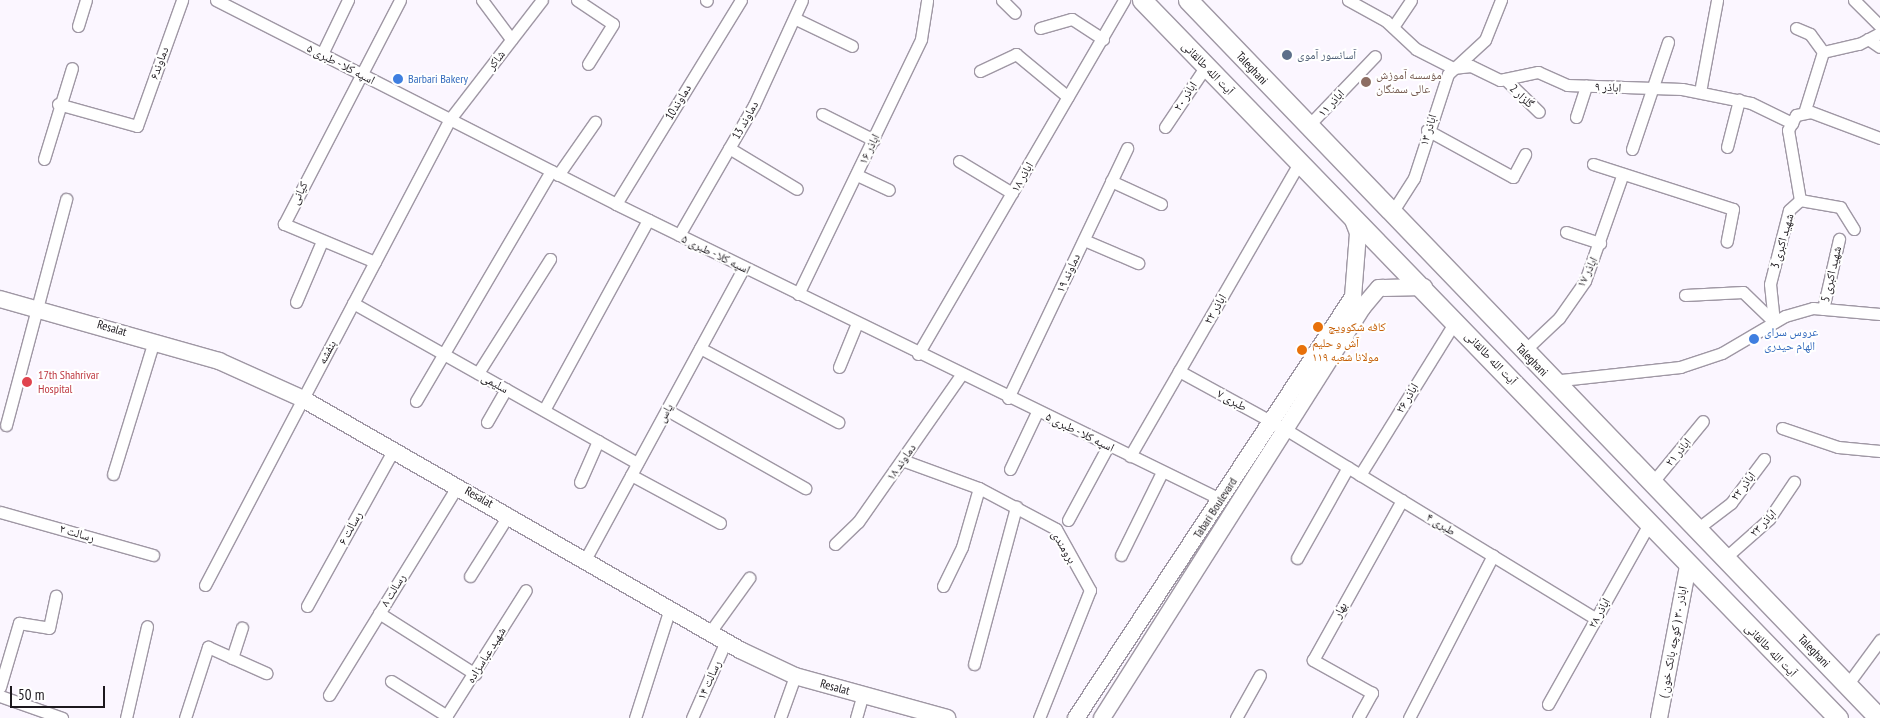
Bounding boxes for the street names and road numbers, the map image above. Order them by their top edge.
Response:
street label: آیت الله طالقانی [1179,38,1237,98]
street label: اسپه کلا - طبری ۵ [304,40,378,88]
street label: دماوند۶ [147,45,171,81]
street label: شاکر [484,47,508,73]
street label: Taleghani [1233,48,1271,88]
street label: اباذر ۲۰ [1170,79,1200,113]
street label: اباذر ۹ [1594,79,1622,95]
street label: گلزار 2 [1507,81,1537,111]
street label: دماوند10 [662,82,694,122]
street label: اباذر ۱۱ [1315,86,1347,120]
street label: دماوند 13 [729,98,761,142]
street label: اباذر ۱۳ [1416,113,1440,147]
street label: اباذر ۱۶ [855,131,883,167]
street label: اباذر ۱۸ [1008,159,1036,195]
street label: کیانی [287,179,311,207]
street label: شهید اکبری 3 [1767,212,1797,270]
street label: اسپه کلا - طبری ۵ [679,231,753,277]
street label: شهید اکبری 5 [1818,245,1844,303]
street label: دماوند ۱۹ [1053,251,1083,295]
street label: اباذر ۱۷ [1573,254,1601,290]
street label: اباذر ۲۲ [1201,291,1229,327]
street label: Resalat [96,317,128,339]
street label: آیت الله طالقانی [1462,328,1520,388]
street label: بنفشه [315,338,339,366]
street label: Taleghani [1513,341,1551,379]
street label: سلیمی [479,370,511,396]
street label: اباذر ۲۶ [1393,381,1421,415]
street label: طبری ۷ [1215,386,1249,414]
street label: یاس [654,401,676,425]
street label: اسپه کلا - طبری ۵ [1043,409,1117,455]
street label: اباذر ۲۱ [1662,435,1694,469]
street label: دماوند ۱۸ [883,441,919,483]
street label: اباذر ۲۲ [1728,469,1758,503]
street label: Tabari Boulevard [1190,475,1240,541]
street label: Resalat [462,483,496,511]
street label: اباذر ۲۳ [1747,506,1779,540]
street label: رسالت ۶ [335,509,365,547]
street label: طبری ۴ [1424,510,1458,538]
street label: رسالت ۲ [58,521,96,545]
street label: برومندی [1049,528,1079,566]
street label: رسالت ۸ [377,571,409,609]
street label: اباذر ۳۰ ( کوچه بانک خون ) [1656,585,1690,699]
street label: اباذر ۲۸ [1585,595,1613,631]
street label: بهار [1330,600,1350,620]
street label: آیت الله طالقانی [1742,620,1800,680]
street label: شهید عباسزاده [463,624,509,686]
street label: Taleghani [1795,632,1833,670]
street label: رسالت ۱۴ [694,658,724,702]
street label: Resalat [819,676,851,698]

